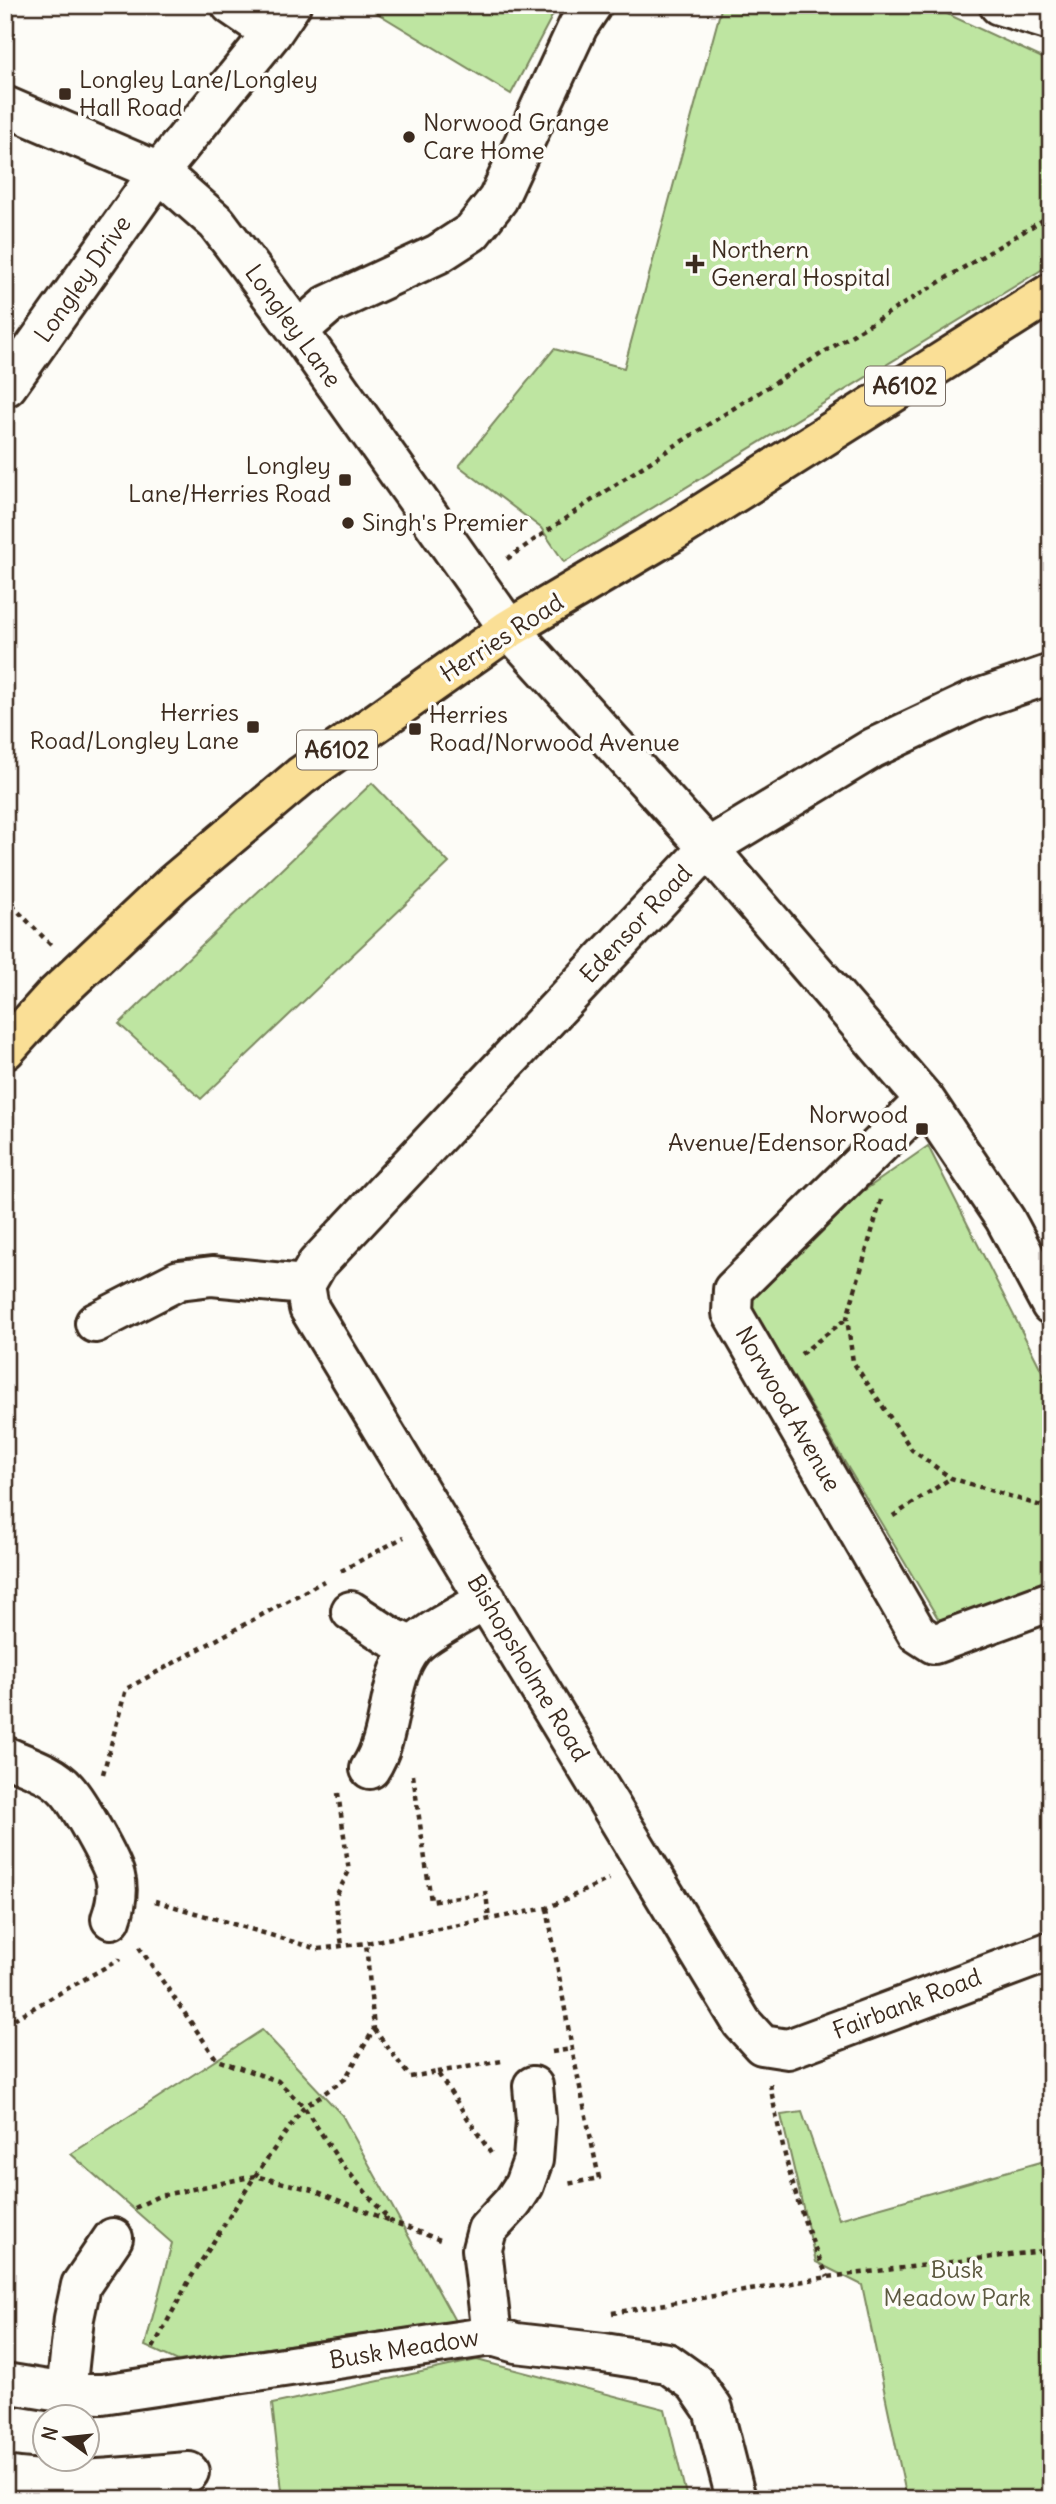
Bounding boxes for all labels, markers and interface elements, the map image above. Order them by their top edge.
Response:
place label: Longley Lane/Longley Hall Road [79,64,318,122]
marker: Longley Lane/Longley Hall Road [57,86,73,102]
place label: Norwood Grange Care Home [423,107,609,165]
marker: Norwood Grange Care Home [401,129,417,145]
street label: Longley Drive [27,209,137,348]
place label: Northern General Hospital [711,234,890,292]
marker: Northern General Hospital [685,254,705,274]
street label: Longley Lane [239,258,348,393]
road number: A6102 [865,366,945,406]
place label: Longley Lane/Herries Road [128,450,331,508]
marker: Longley Lane/Herries Road [337,472,353,488]
place label: Singh's Premier [362,507,529,537]
marker: Singh's Premier [340,515,356,531]
street label: Herries Road [434,586,569,688]
place label: Herries Road/Longley Lane [29,697,239,755]
place label: Herries Road/Norwood Avenue [429,699,680,757]
marker: Herries Road/Longley Lane [245,719,261,735]
marker: Herries Road/Norwood Avenue [407,721,423,737]
road number: A6102 [297,730,377,770]
street label: Edensor Road [573,858,698,989]
place label: Norwood Avenue/Edensor Road [668,1099,908,1157]
marker: Norwood Avenue/Edensor Road [914,1121,930,1137]
street label: Norwood Avenue [729,1321,848,1496]
street label: Bishopsholme Road [461,1569,596,1766]
street label: Fairbank Road [828,1961,985,2045]
park label: Busk Meadow Park [883,2254,1031,2312]
street label: Busk Meadow [327,2321,481,2375]
north arrow [32,2402,102,2472]
text: N [36,2424,63,2443]

